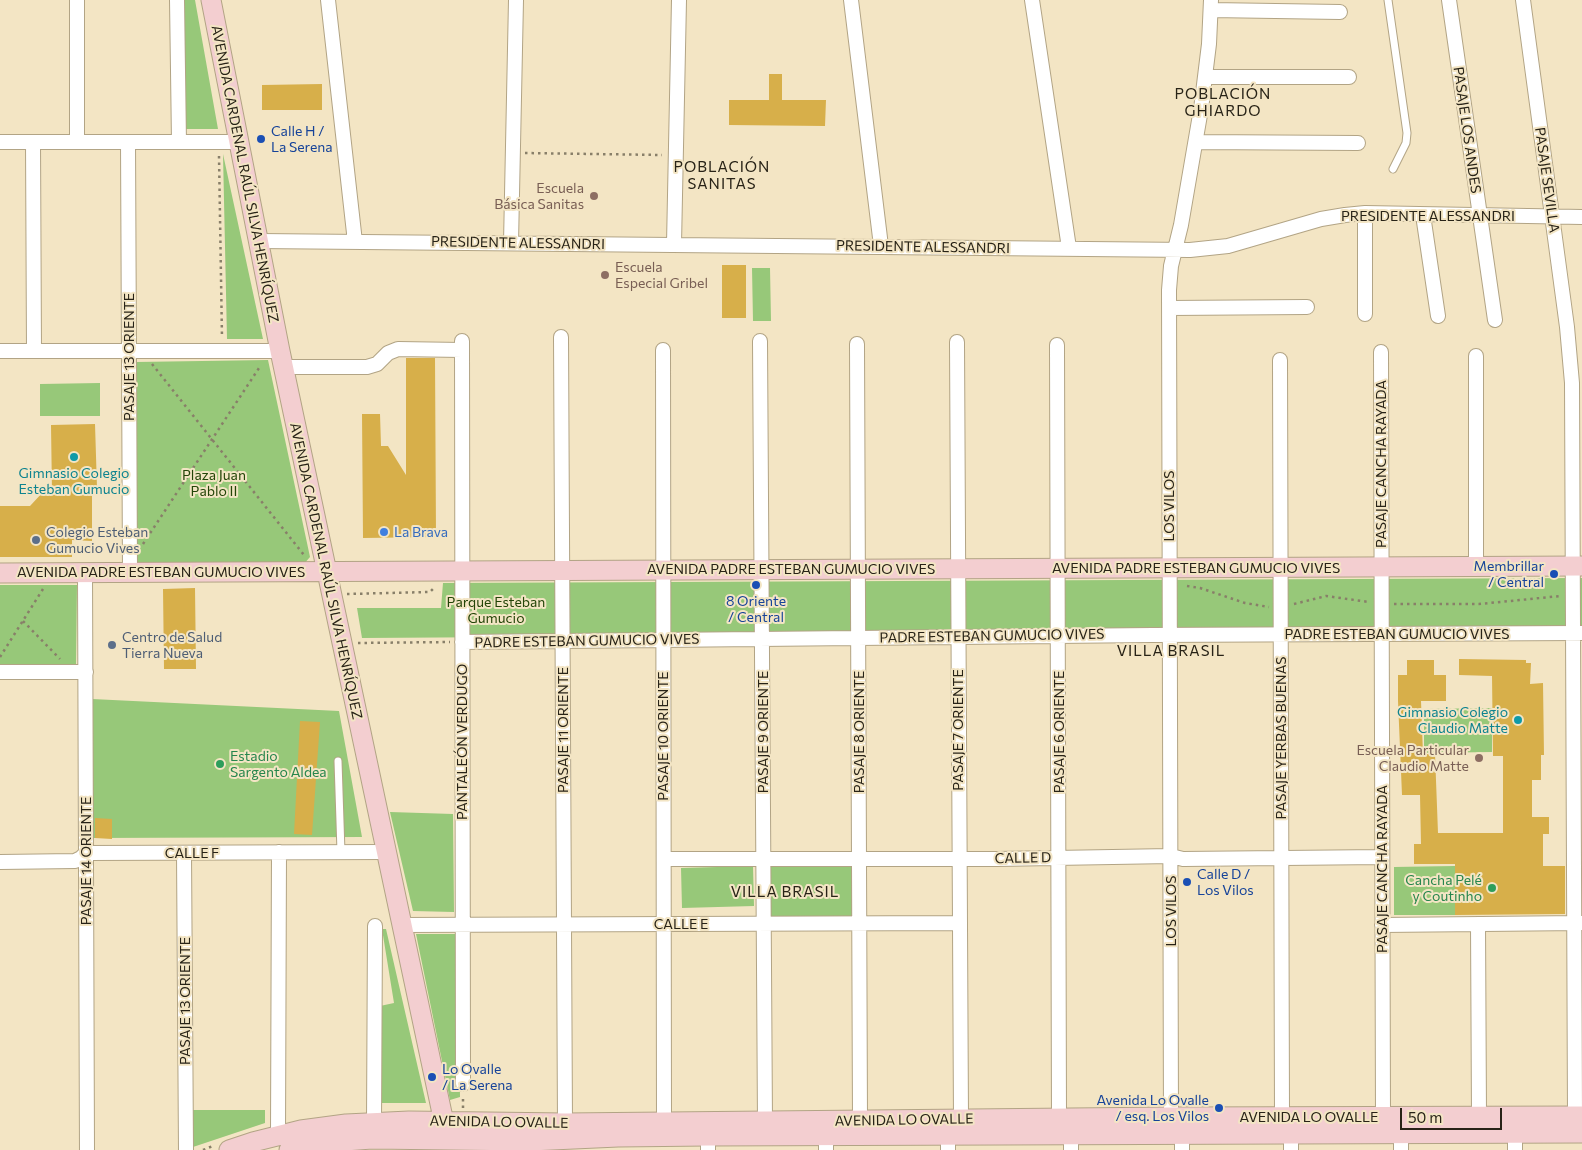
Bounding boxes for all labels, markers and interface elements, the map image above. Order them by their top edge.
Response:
street label: AVENIDA CARDENAL RAÚL SILVA HENRÍQUEZ [208,24,282,324]
street label: PASAJE LOS ANDES [1450,66,1484,194]
district label: POBLACIÓN GHIARDO [1173,85,1273,120]
place label: Calle H / La Serena [271,123,333,156]
street label: PASAJE SEVILLA [1531,126,1563,234]
marker: Calle H / La Serena [255,133,267,145]
district label: POBLACIÓN SANITAS [672,158,772,193]
place label: Escuela Básica Sanitas [494,180,584,212]
marker: Escuela Básica Sanitas [588,190,600,202]
street label: PRESIDENTE ALESSANDRI [1341,208,1515,224]
street label: PRESIDENTE ALESSANDRI [431,233,605,253]
street label: PRESIDENTE ALESSANDRI [836,237,1010,257]
place label: Escuela Especial Gribel [615,259,708,292]
marker: Escuela Especial Gribel [599,269,611,281]
street label: PASAJE 13 ORIENTE [121,293,137,421]
street label: PASAJE CANCHA RAYADA [1373,380,1389,548]
street label: AVENIDA CARDENAL RAÚL SILVA HENRÍQUEZ [286,421,366,721]
marker: Gimnasio Colegio Esteban Gumucio [68,451,80,463]
place label: Gimnasio Colegio Esteban Gumucio [19,465,129,498]
park label: Plaza Juan Pablo II [182,467,246,500]
street label: LOS VILOS [1161,470,1177,542]
place label: Colegio Esteban Gumucio Vives [46,524,148,556]
place label: La Brava [394,524,448,540]
marker: La Brava [378,526,390,538]
marker: Colegio Esteban Gumucio Vives [30,534,42,546]
place label: Membrillar / Central [1474,558,1544,590]
street label: AVENIDA PADRE ESTEBAN GUMUCIO VIVES [1052,560,1340,576]
street label: AVENIDA PADRE ESTEBAN GUMUCIO VIVES [647,561,935,577]
street label: AVENIDA PADRE ESTEBAN GUMUCIO VIVES [17,564,305,580]
marker: Membrillar / Central [1548,568,1560,580]
marker: 8 Oriente / Central [750,579,762,591]
place label: 8 Oriente / Central [726,593,786,626]
park label: Parque Esteban Gumucio [447,594,545,626]
street label: PADRE ESTEBAN GUMUCIO VIVES [879,626,1105,646]
street label: PADRE ESTEBAN GUMUCIO VIVES [1285,626,1509,642]
place label: Centro de Salud Tierra Nueva [122,629,222,662]
street label: PADRE ESTEBAN GUMUCIO VIVES [474,631,700,651]
marker: Centro de Salud Tierra Nueva [106,639,118,651]
district label: VILLA BRASIL [1115,642,1227,660]
street label: PASAJE YERBAS BUENAS [1273,656,1289,820]
street label: PANTALEÓN VERDUGO [454,664,470,820]
street label: PASAJE 11 ORIENTE [555,667,571,793]
street label: PASAJE 7 ORIENTE [950,669,966,791]
street label: PASAJE 10 ORIENTE [655,671,671,801]
street label: PASAJE 9 ORIENTE [755,671,771,793]
street label: PASAJE 8 ORIENTE [851,671,867,793]
street label: PASAJE 6 ORIENTE [1051,671,1067,793]
place label: Gimnasio Colegio Claudio Matte [1397,704,1508,736]
marker: Gimnasio Colegio Claudio Matte [1512,714,1524,726]
place label: Escuela Particular Claudio Matte [1356,742,1469,774]
place label: Estadio Sargento Aldea [230,748,327,780]
marker: Escuela Particular Claudio Matte [1473,752,1485,764]
marker: Estadio Sargento Aldea [214,758,226,770]
street label: PASAJE CANCHA RAYADA [1374,785,1390,953]
street label: PASAJE 14 ORIENTE [78,797,94,925]
street label: CALLE F [165,845,219,861]
street label: CALLE D [995,849,1051,867]
place label: Calle D / Los Vilos [1197,866,1254,899]
place label: Cancha Pelé y Coutinho [1405,872,1482,904]
street label: LOS VILOS [1163,875,1179,947]
marker: Calle D / Los Vilos [1181,876,1193,888]
marker: Cancha Pelé y Coutinho [1486,882,1498,894]
district label: VILLA BRASIL [729,883,841,901]
street label: CALLE E [654,916,708,932]
street label: PASAJE 13 ORIENTE [177,937,193,1065]
place label: Lo Ovalle / La Serena [442,1061,513,1094]
marker: Lo Ovalle / La Serena [426,1071,438,1083]
place label: Avenida Lo Ovalle / esq. Los Vilos [1096,1092,1209,1124]
scale bar [1402,1098,1504,1130]
marker: Avenida Lo Ovalle / esq. Los Vilos [1213,1102,1225,1114]
text: 50 m [1408,1108,1442,1126]
street label: AVENIDA LO OVALLE [1240,1109,1378,1125]
street label: AVENIDA LO OVALLE [834,1110,974,1130]
street label: AVENIDA LO OVALLE [429,1112,569,1132]

